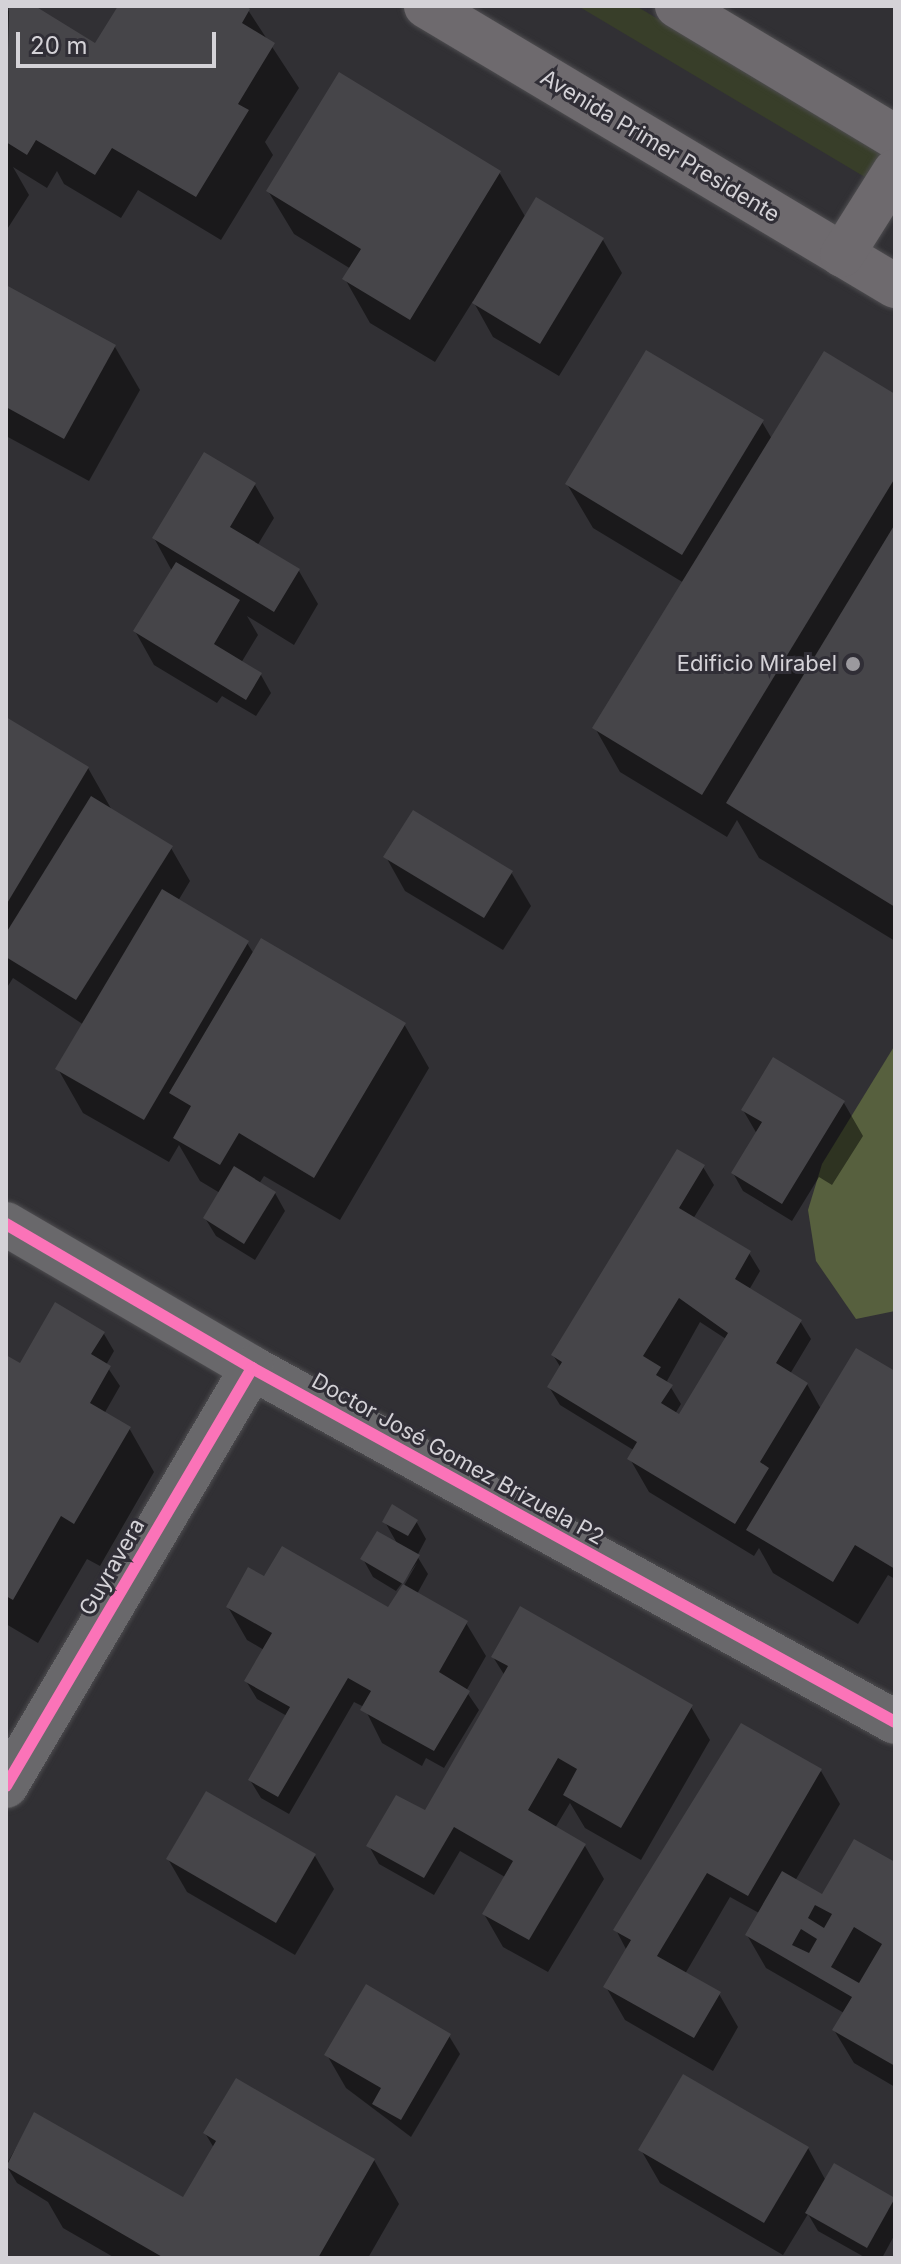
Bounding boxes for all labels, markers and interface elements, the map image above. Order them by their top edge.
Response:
scale bar [20,16,220,66]
text: 20 m [30,31,88,60]
street label: Avenida Primer Presidente [536,64,784,228]
place label: Edificio Mirabel [677,651,837,677]
marker: Edificio Mirabel [844,655,862,673]
street label: Doctor José Gomez Brizuela P2 [307,1367,609,1551]
street label: Guyravera [74,1514,150,1620]

